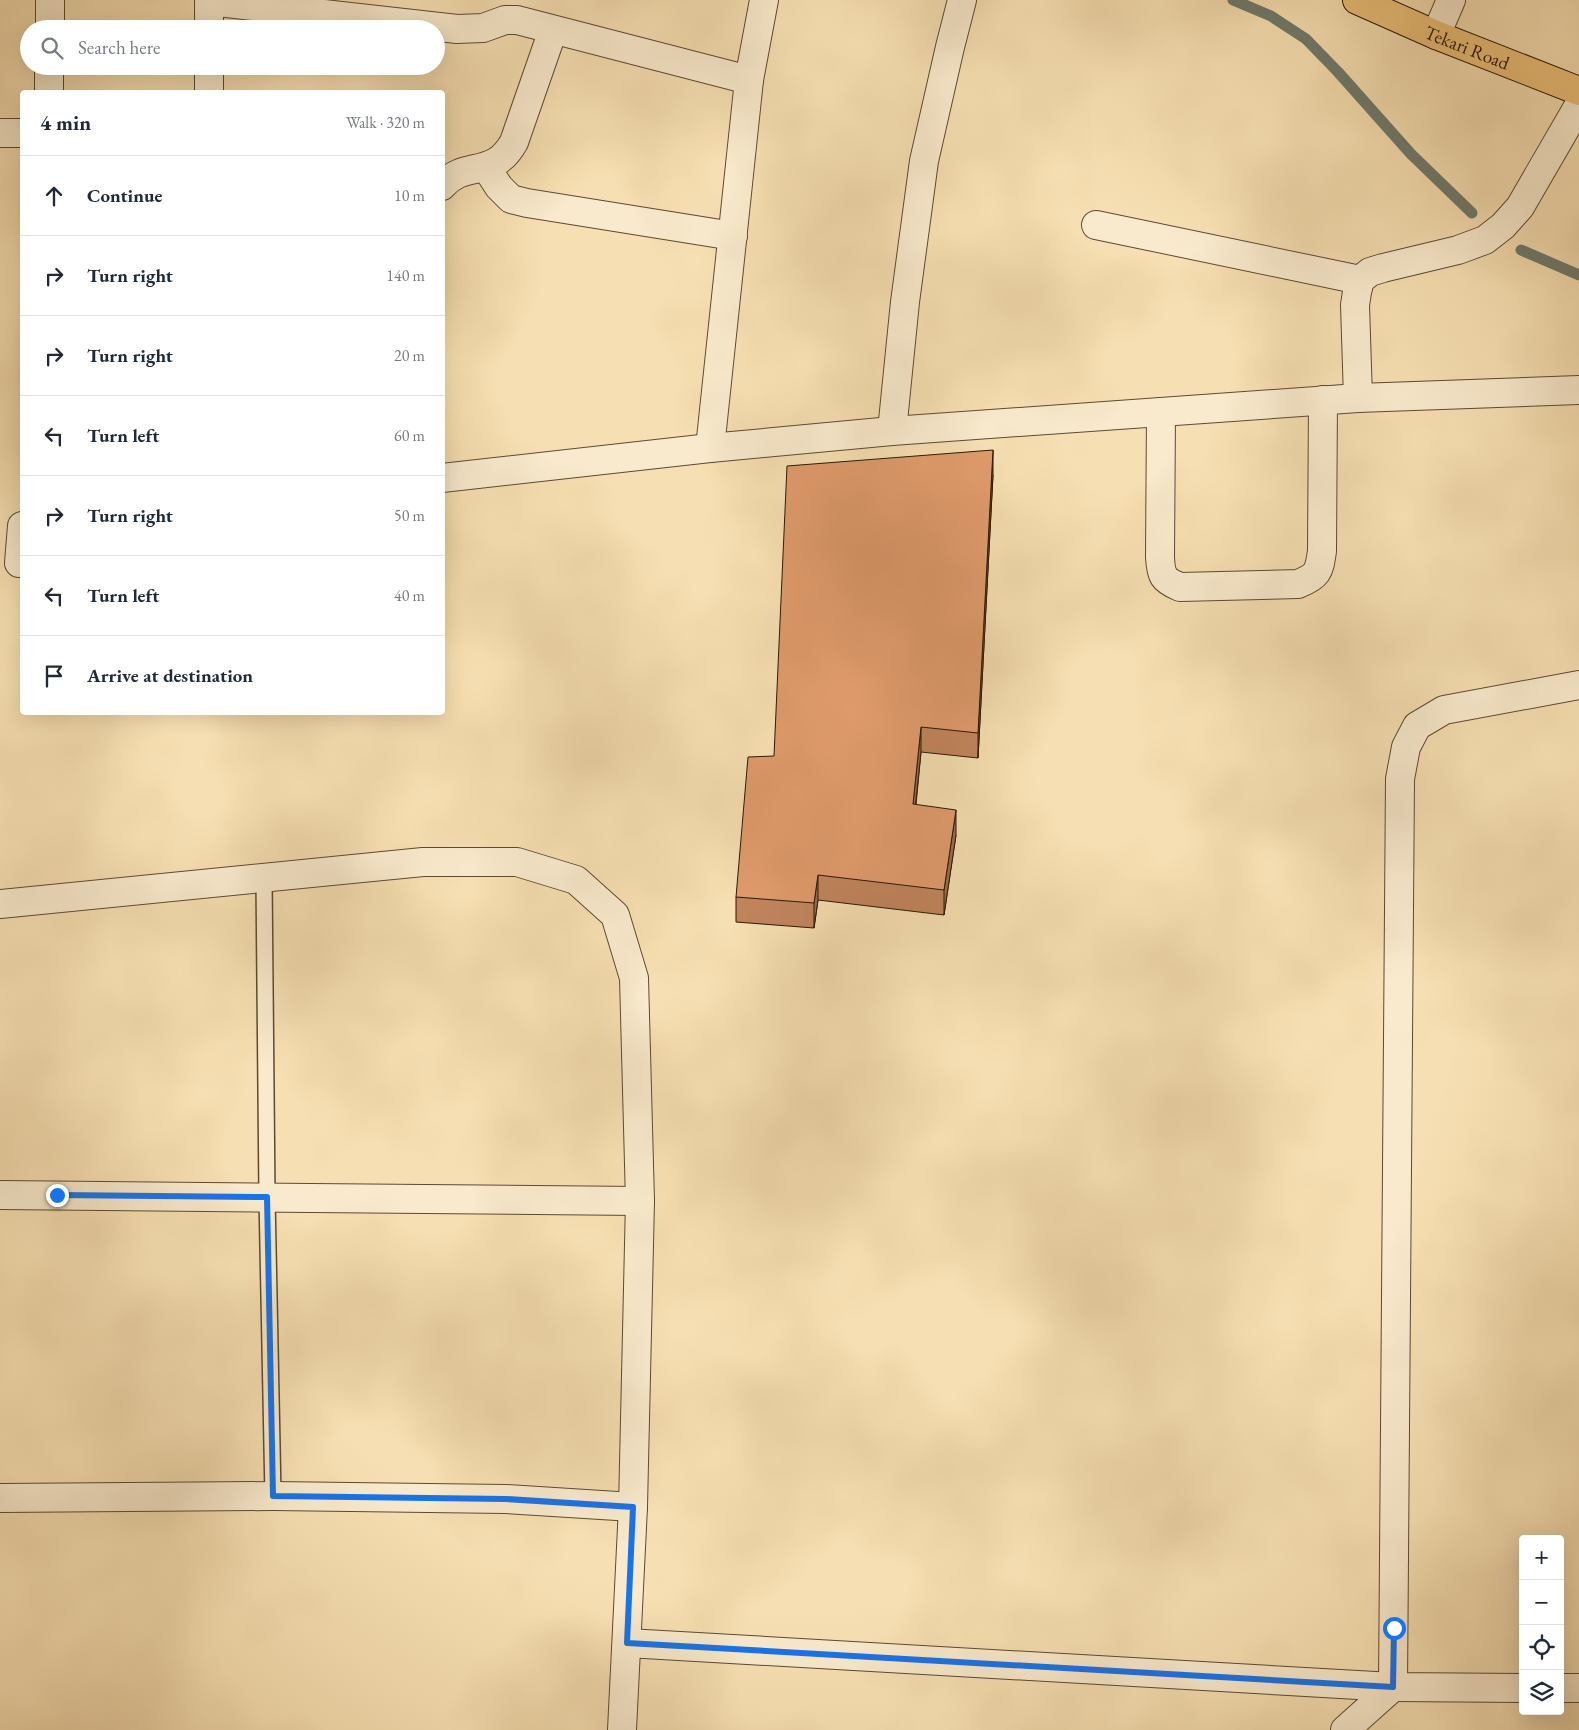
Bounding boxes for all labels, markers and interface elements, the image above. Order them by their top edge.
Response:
street label: Tekari Road [1421,19,1514,75]
search box [20,20,445,75]
icon: search [38,34,66,62]
text: Search here [78,35,160,60]
text: 4 min [40,109,91,136]
text: Walk · 320 m [346,112,425,133]
icon: ahead [40,182,68,210]
text: Continue [87,183,162,208]
text: 10 m [394,185,425,206]
icon: right [40,262,68,290]
text: Turn right [87,263,173,288]
text: 140 m [386,265,425,286]
icon: right [40,342,68,370]
text: Turn right [87,343,173,368]
text: 20 m [394,345,425,366]
icon: left [40,422,68,450]
text: Turn left [87,423,159,448]
text: 60 m [394,425,425,446]
icon: right [40,502,68,530]
text: Turn right [87,503,173,528]
text: 50 m [394,505,425,526]
icon: left [40,582,68,610]
text: Turn left [87,583,159,608]
text: 40 m [394,585,425,606]
icon: arrive [40,662,68,690]
text: Arrive at destination [87,663,253,688]
route end [46,1184,69,1207]
map controls [1519,1535,1564,1715]
button: + [1519,1535,1564,1580]
button: − [1519,1580,1564,1625]
route start [1383,1617,1406,1640]
button: locate [1519,1625,1564,1670]
button: layers [1519,1670,1564,1715]

